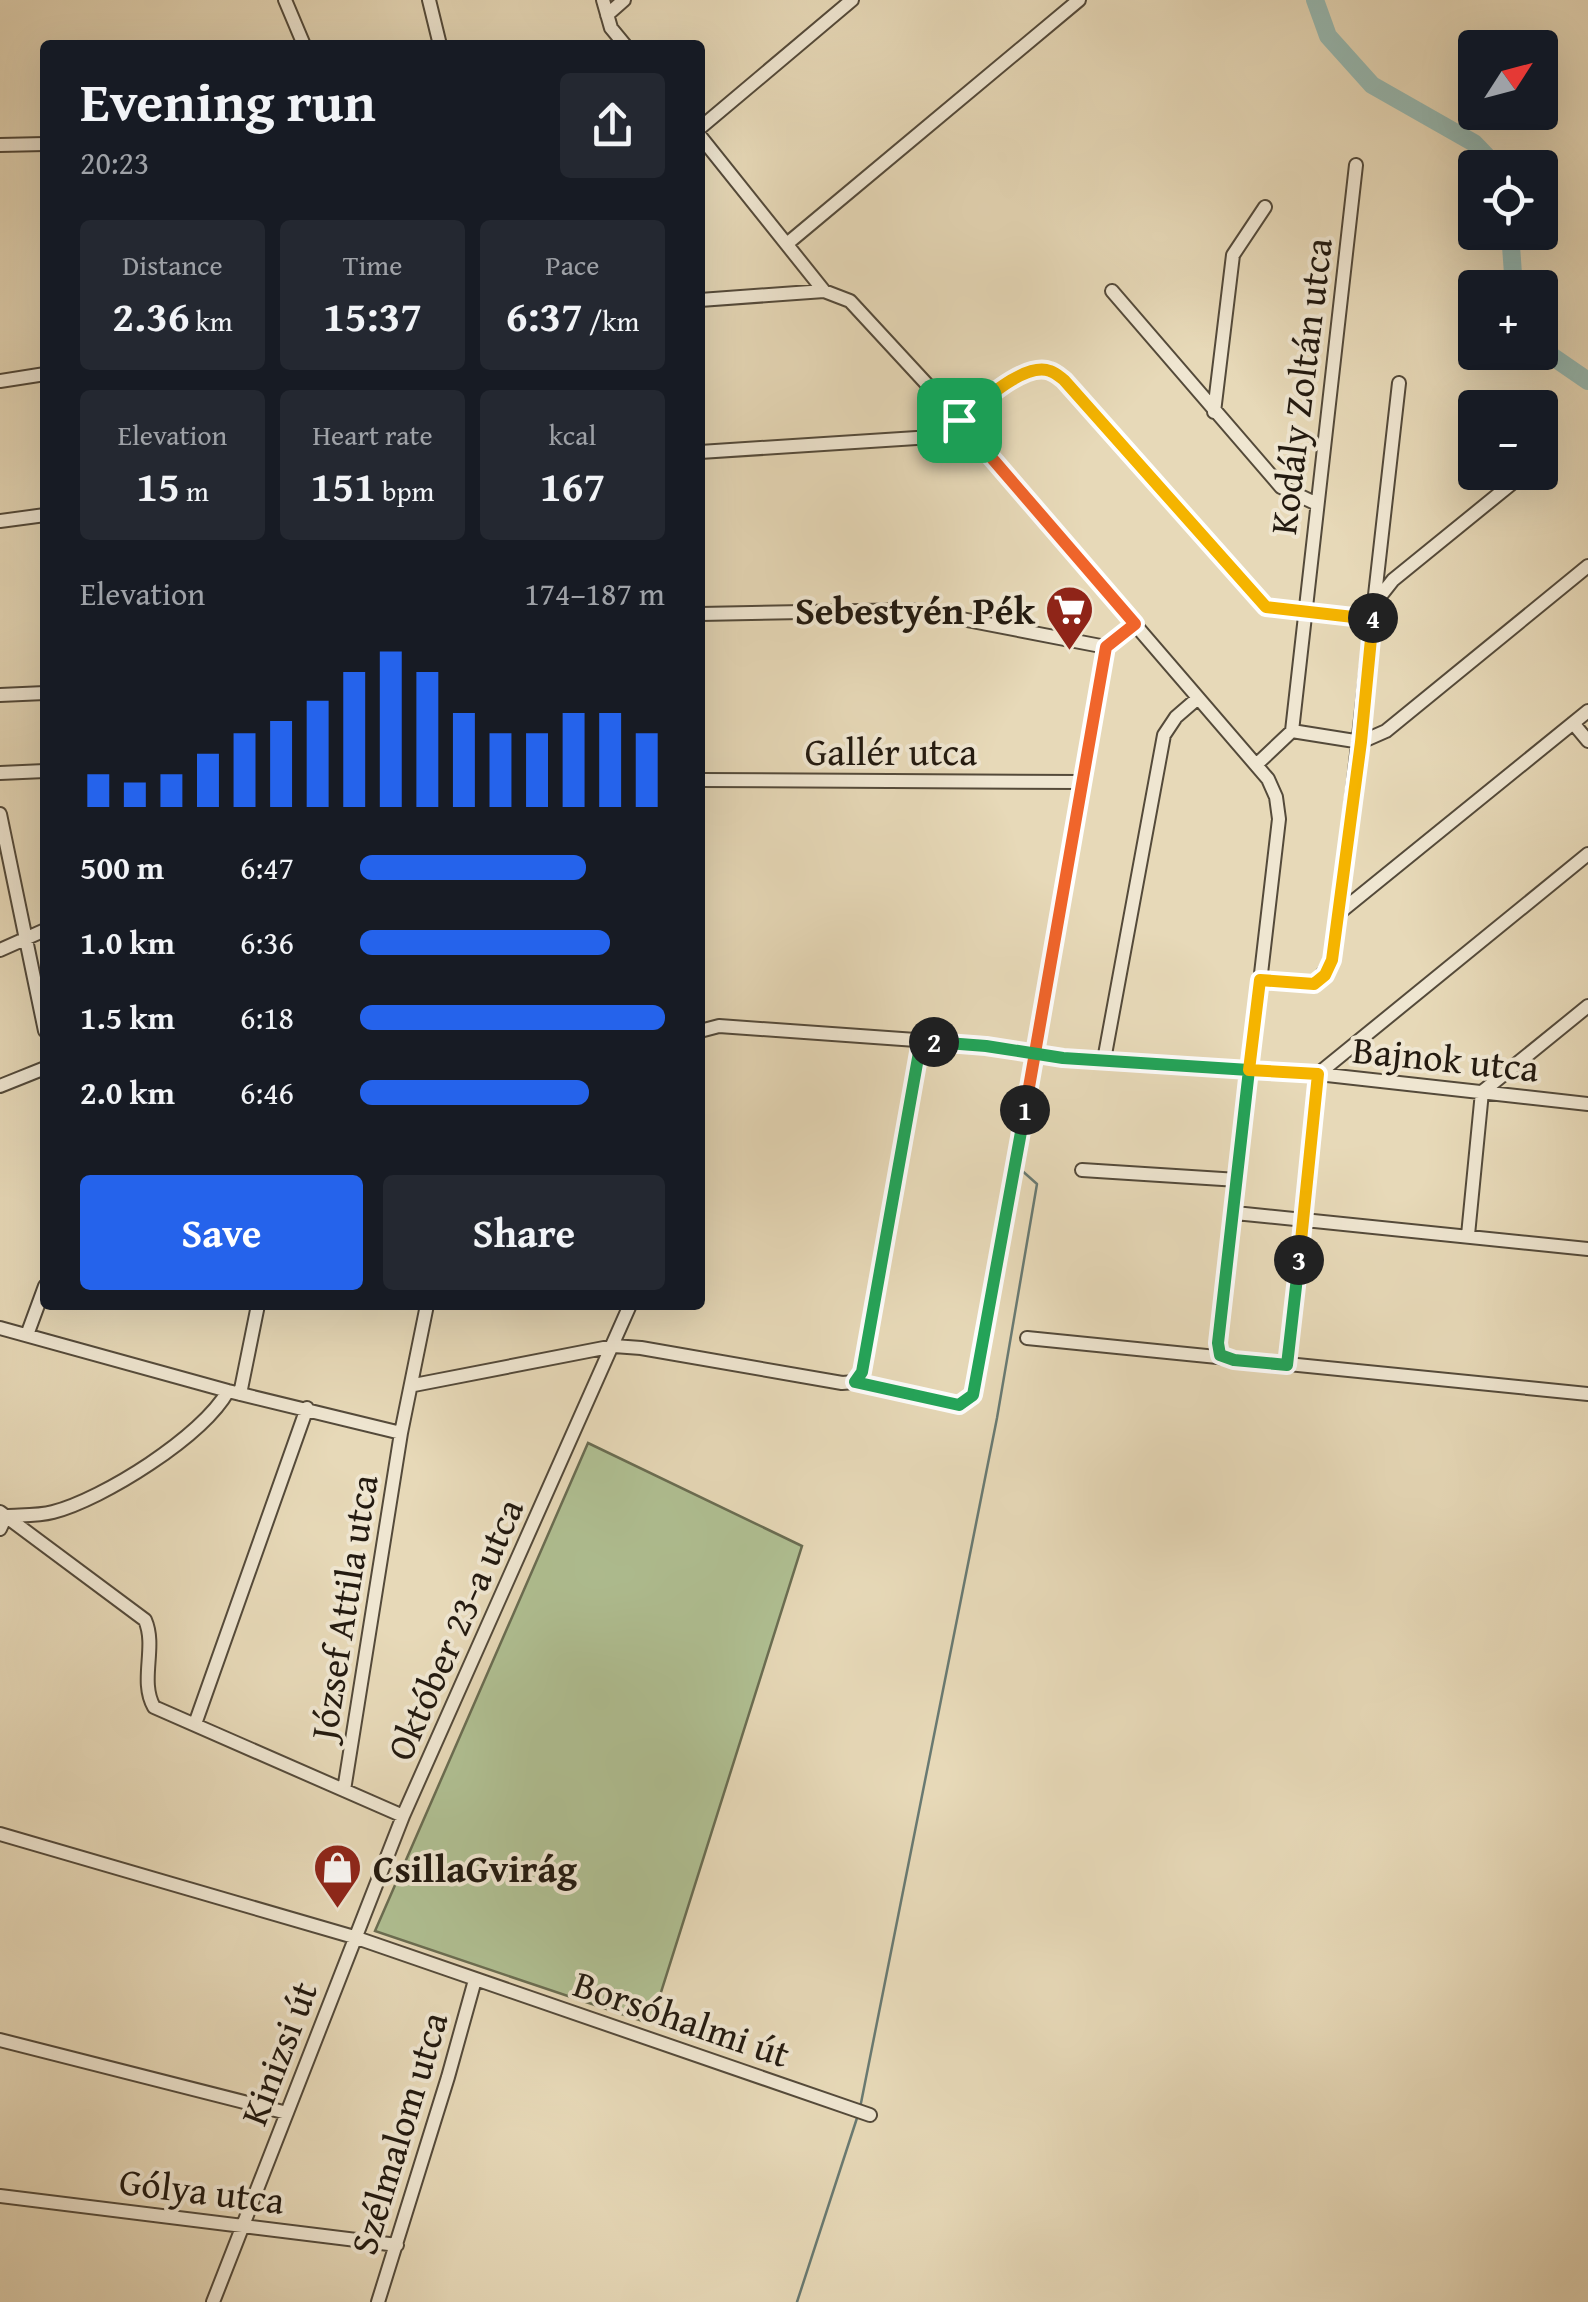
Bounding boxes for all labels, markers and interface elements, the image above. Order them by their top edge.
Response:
north arrow [1458,30,1558,130]
map controls [1458,30,1558,490]
text: Evening run [80,61,376,141]
button: share [560,73,665,178]
text: 20:23 [80,139,149,186]
button: locate [1458,150,1558,250]
street label: Kodály Zoltán utca [1254,235,1346,537]
text: Distance [122,244,223,285]
text: Time [343,244,402,285]
text: Pace [546,244,599,285]
button: + [1458,270,1558,370]
text: 2.36 [112,285,189,346]
text: 15:37 [323,285,422,346]
text: 6:37 [506,285,583,346]
text: km [189,300,233,341]
text: /km [583,300,639,341]
pin [917,378,1002,463]
button: − [1458,390,1558,490]
icon: arrive [932,393,987,448]
text: Elevation [118,414,227,455]
text: Heart rate [312,414,433,455]
text: kcal [549,414,596,455]
text: 15 [136,455,180,516]
text: 151 [311,455,376,516]
text: 167 [540,455,605,516]
text: m [180,470,209,511]
text: bpm [376,470,434,511]
text: Elevation [80,570,205,617]
text: 174–187 m [524,570,665,617]
place label: Sebestyén Pék [795,582,1035,638]
supermarket icon: Sebestyén Pék [1044,584,1096,652]
pin: 4 [1348,593,1398,643]
text: 4 [1366,597,1380,638]
street label: Gallér utca [805,723,977,779]
text: 500 m [80,844,164,891]
text: 6:47 [240,844,294,891]
text: 1.0 km [80,919,175,966]
text: 6:36 [240,919,294,966]
text: 1.5 km [80,994,175,1041]
text: 6:18 [240,994,294,1041]
pin: 2 [909,1017,959,1067]
street label: Bajnok utca [1350,1020,1542,1096]
text: 2 [927,1021,941,1062]
text: 2.0 km [80,1069,175,1116]
text: 6:46 [240,1069,294,1116]
pin: 1 [1000,1085,1050,1135]
text: 1 [1018,1089,1032,1130]
button: Save [80,1175,363,1290]
button: Share [383,1175,665,1290]
pin: 3 [1274,1235,1324,1285]
text: 3 [1292,1239,1306,1280]
street label: József Attila utca [294,1470,392,1748]
street label: Október 23-a utca [371,1489,537,1769]
place label: CsillaGvirág [373,1840,578,1896]
shop icon: CsillaGvirág [312,1842,364,1910]
street label: Borsóhalmi út [566,1955,798,2081]
street label: Kinizsi út [225,1973,331,2133]
street label: Szélmalom utca [335,2005,461,2261]
street label: Gólya utca [116,2152,288,2228]

